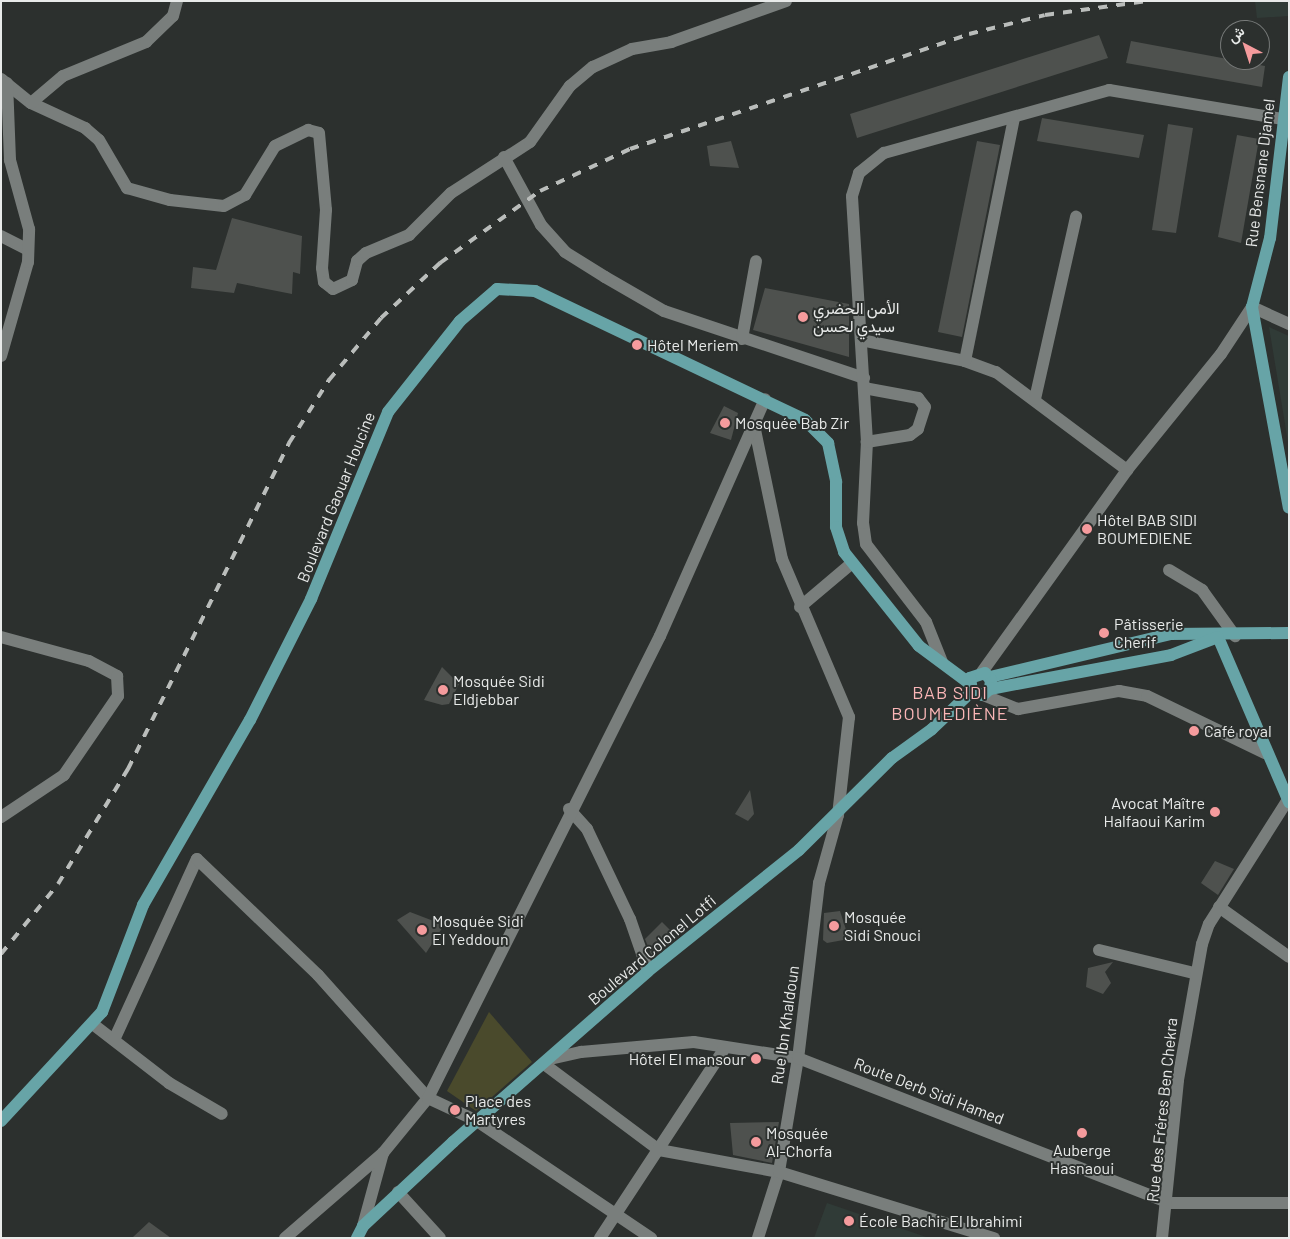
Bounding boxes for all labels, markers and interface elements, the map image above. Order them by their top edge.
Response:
north arrow [1220,20,1270,70]
text: ش [1224,22,1248,46]
street label: Rue Bensnane Djamel [1241,98,1279,248]
place label: الأمن الحضري سيدي لحسن [813,298,900,336]
marker: الأمن الحضري سيدي لحسن [797,311,809,323]
place label: Hôtel Meriem [647,335,739,355]
marker: Hôtel Meriem [631,339,643,351]
street label: Boulevard Gaouar Houcine [293,409,379,585]
place label: Mosquée Bab Zir [735,413,849,433]
marker: Mosquée Bab Zir [719,417,731,429]
place label: Hôtel BAB SIDI BOUMEDIENE [1097,510,1197,548]
marker: Hôtel BAB SIDI BOUMEDIENE [1081,523,1093,535]
place label: Pâtisserie Cherif [1114,614,1184,652]
marker: Pâtisserie Cherif [1098,627,1110,639]
place label: Mosquée Sidi Eldjebbar [453,671,545,709]
district label: BAB SIDI BOUMEDIÈNE [890,682,1010,724]
marker: Mosquée Sidi Eldjebbar [437,684,449,696]
place label: Café royal [1204,721,1272,741]
marker: Café royal [1188,725,1200,737]
place label: Avocat Maître Halfaoui Karim [1103,793,1205,831]
marker: Avocat Maître Halfaoui Karim [1209,806,1221,818]
street label: Boulevard Colonel Lotfi [584,891,720,1009]
place label: Mosquée Sidi Snouci [844,907,921,945]
place label: Mosquée Sidi El Yeddoun [432,911,524,949]
marker: Mosquée Sidi Snouci [828,920,840,932]
marker: Mosquée Sidi El Yeddoun [416,924,428,936]
street label: Rue Ibn Khaldoun [767,964,803,1086]
street label: Rue des Fréres Ben Chekra [1143,1017,1181,1203]
place label: Hôtel El mansour [629,1049,746,1069]
marker: Hôtel El mansour [750,1053,762,1065]
street label: Route Derb Sidi Hamed [851,1054,1007,1128]
place label: Place des Martyres [465,1091,531,1129]
marker: Place des Martyres [449,1104,461,1116]
place label: Mosquée Al-Chorfa [766,1123,832,1161]
marker: Auberge Hasnaoui [1076,1127,1088,1139]
marker: Mosquée Al-Chorfa [750,1136,762,1148]
place label: Auberge Hasnaoui [1050,1140,1114,1178]
place label: École Bachir El Ibrahimi [859,1211,1023,1231]
marker: École Bachir El Ibrahimi [843,1215,855,1227]

